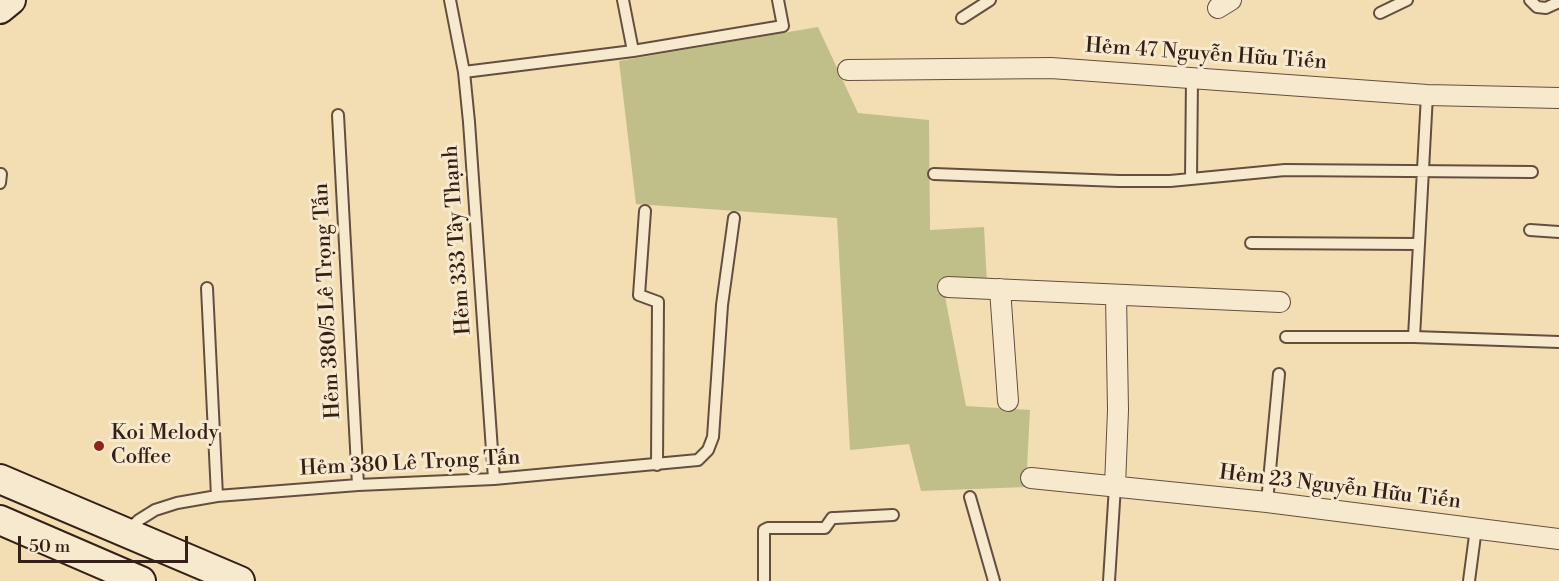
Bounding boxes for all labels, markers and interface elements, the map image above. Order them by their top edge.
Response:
street label: Hẻm 47 Nguyễn Hữu Tiến [1084,34,1328,76]
street label: Hẻm 333 Tây Thạnh [439,144,477,336]
street label: Hẻm 380/5 Lê Trọng Tấn [309,182,347,420]
place label: Koi Melody Coffee [111,421,219,471]
marker: Koi Melody Coffee [92,439,106,453]
street label: Hẻm 380 Lê Trọng Tấn [299,446,521,482]
street label: Hẻm 23 Nguyễn Hữu Tiến [1218,461,1462,515]
scale bar [21,524,190,562]
text: 50 m [29,535,70,558]

